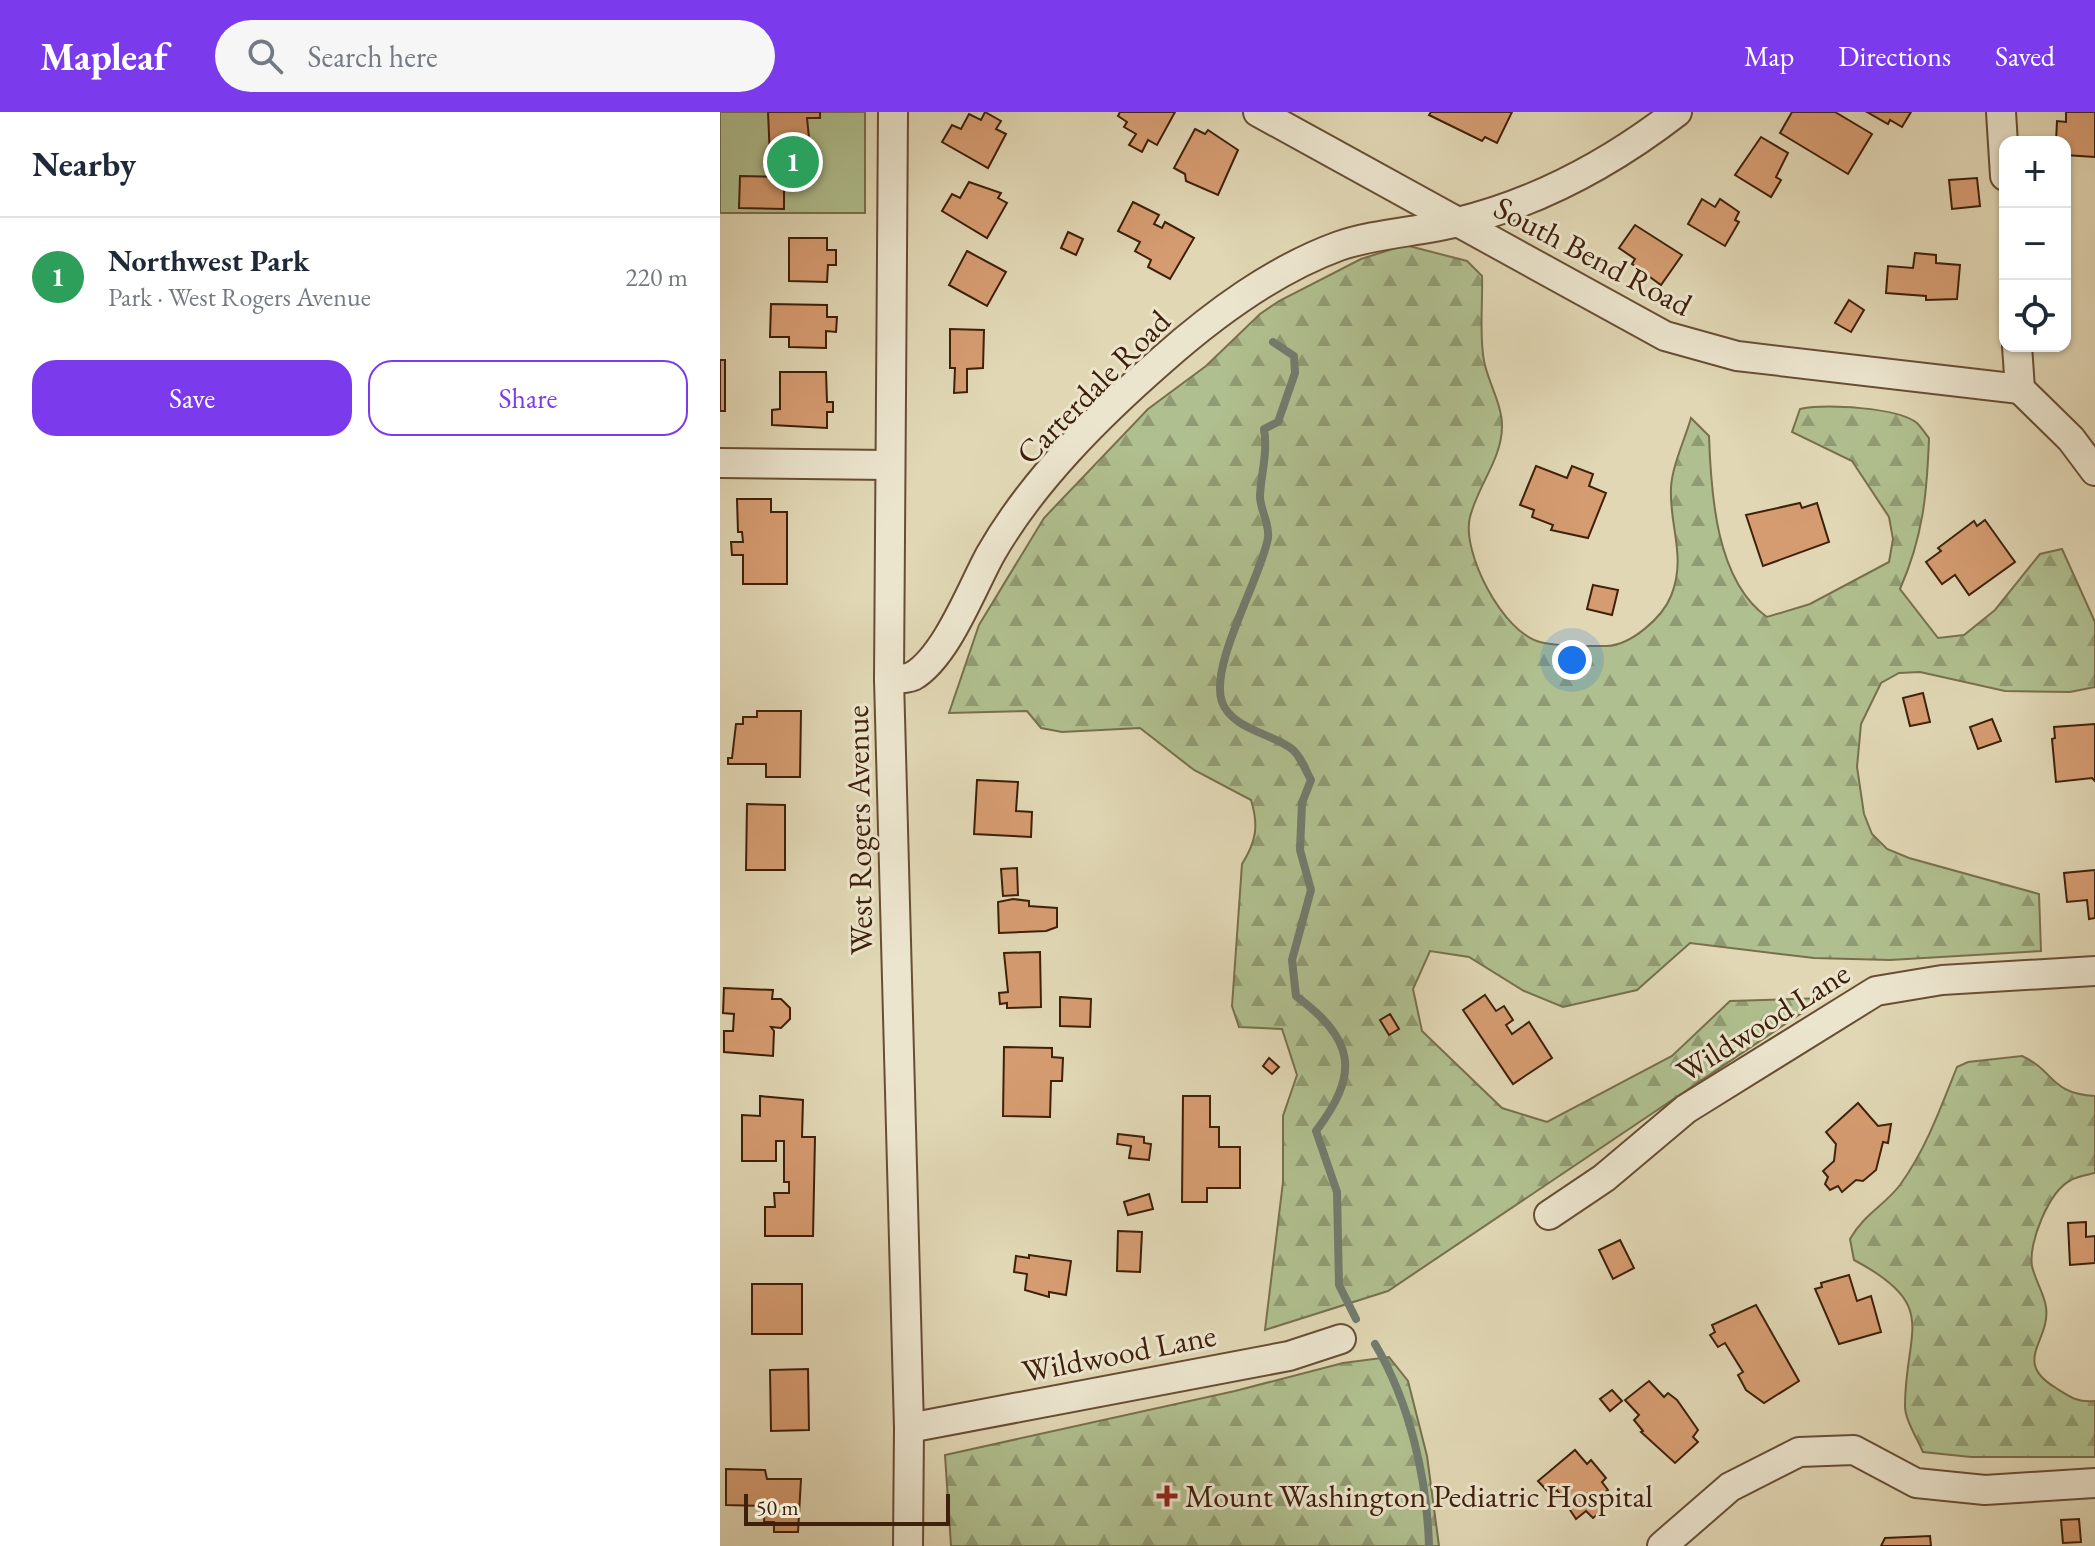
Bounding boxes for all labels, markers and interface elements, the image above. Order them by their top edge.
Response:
search box [215,20,775,92]
text: Mapleaf [40,32,167,81]
icon: search [243,34,287,78]
text: Search here [307,37,438,76]
text: Map [1744,38,1794,74]
text: Directions [1838,38,1951,74]
text: Saved [1995,38,2055,74]
pin: 1 [767,132,819,192]
map controls [1999,136,2071,352]
button: + [1999,136,2071,208]
text: Nearby [32,142,136,186]
street label: South Bend Road [1487,186,1700,326]
button: − [1999,208,2071,280]
text: Northwest Park [108,241,309,280]
text: 1 [51,260,65,294]
text: 220 m [625,260,688,294]
text: Park · West Rogers Avenue [108,280,371,314]
button: locate [1999,280,2071,352]
street label: Carterdale Road [1007,300,1180,473]
button: Save [32,360,352,436]
button: Share [368,360,688,436]
your location [1552,640,1592,680]
street label: West Rogers Avenue [836,705,882,955]
street label: Wildwood Lane [1669,952,1857,1092]
street label: Wildwood Lane [1018,1314,1220,1392]
place label: Mount Washington Pediatric Hospital [1185,1475,1653,1517]
marker: Mount Washington Pediatric Hospital [1156,1485,1178,1507]
scale bar [744,1490,950,1526]
text: 50 m [756,1493,799,1522]

